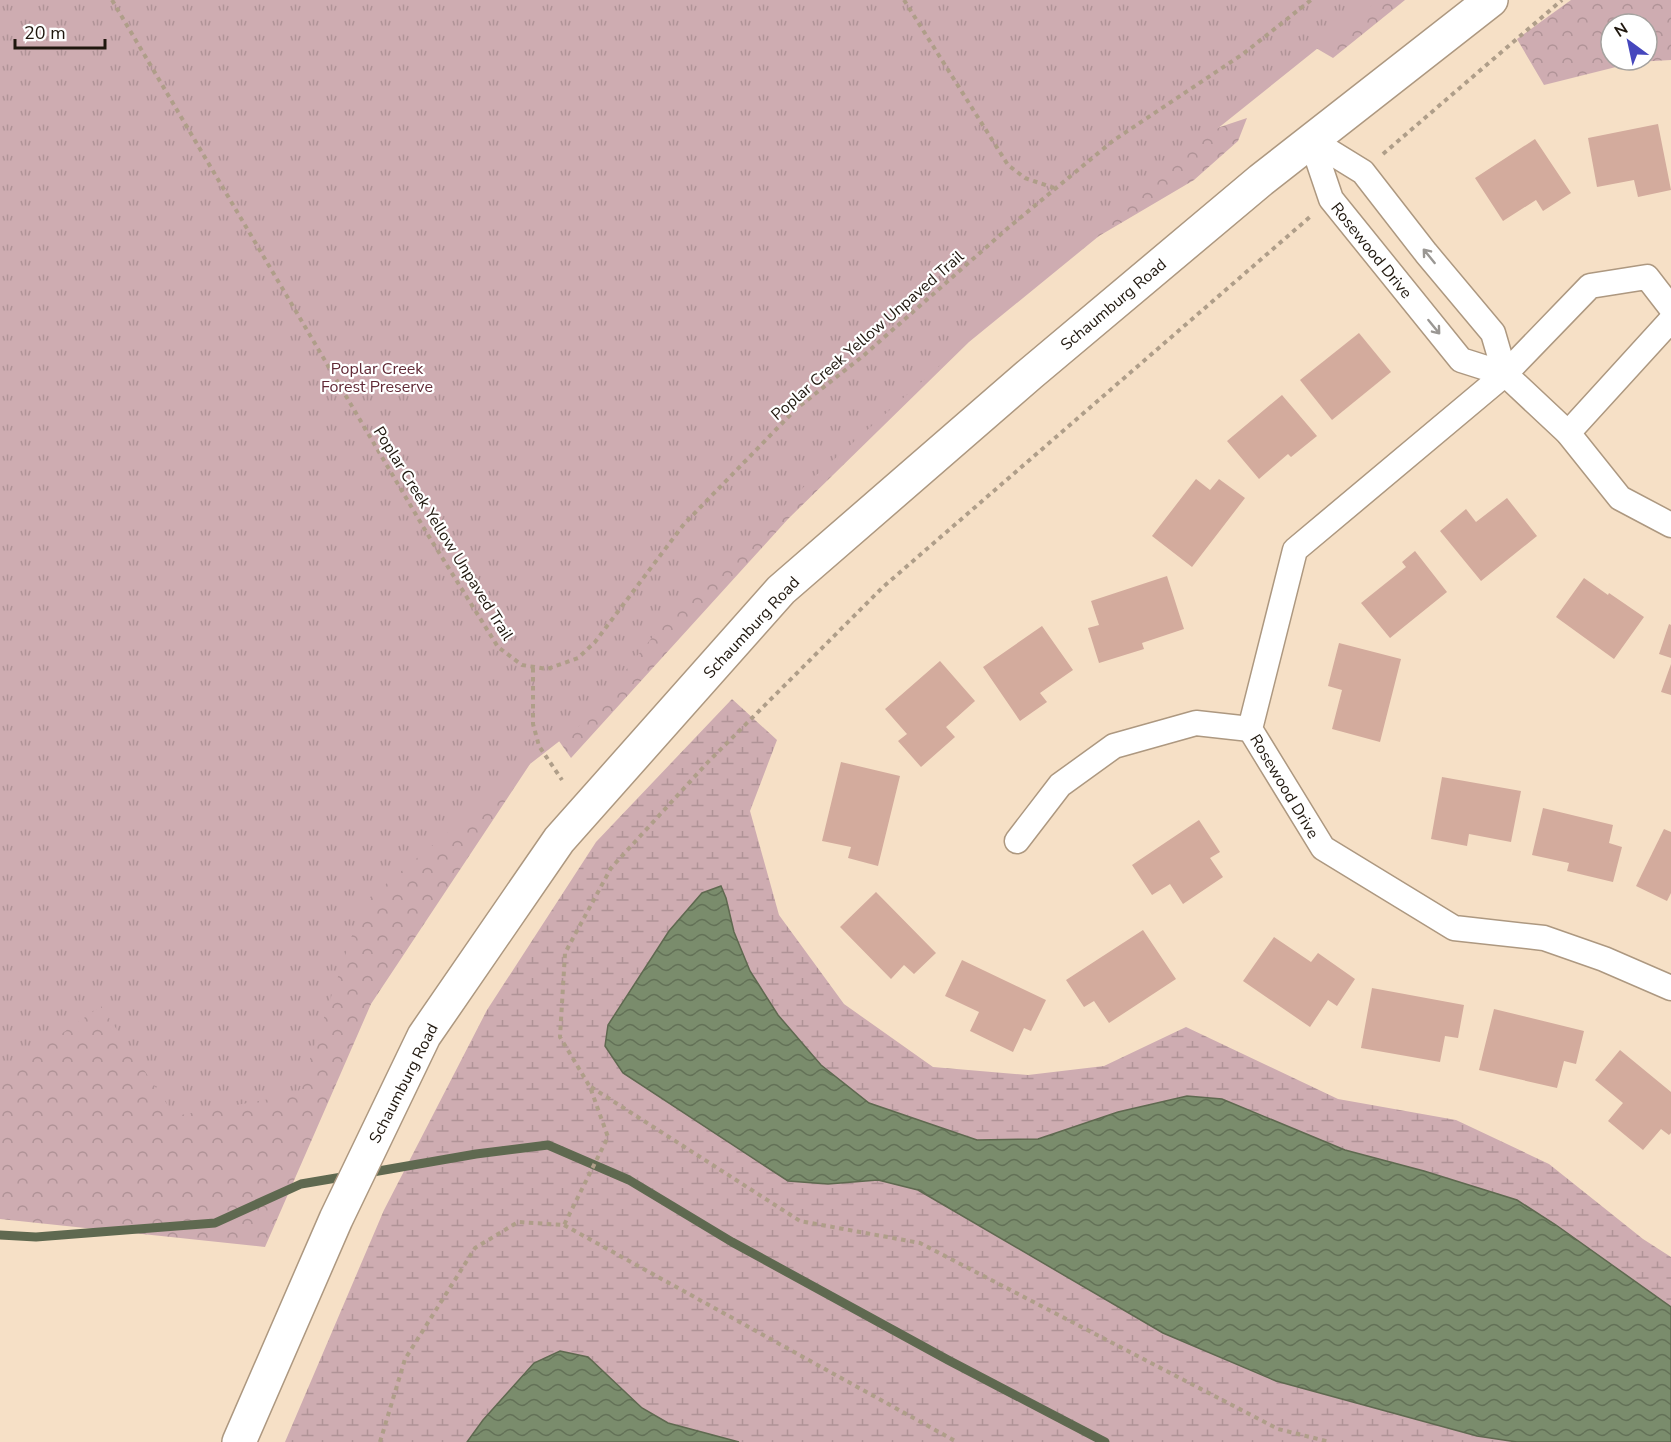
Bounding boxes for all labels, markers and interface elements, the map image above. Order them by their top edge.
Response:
scale bar [15,12,105,50]
north arrow [1599,12,1659,72]
text: N [1610,18,1632,43]
text: 20 m [24,21,66,45]
street label: Rosewood Drive [1326,198,1417,303]
street label: Poplar Creek Yellow Unpaved Trail [767,246,969,426]
one-way arrow [1422,248,1435,264]
street label: Schaumburg Road [1056,254,1171,356]
one-way arrow [1427,319,1440,335]
park label: Poplar Creek Forest Preserve [321,358,433,398]
street label: Poplar Creek Yellow Unpaved Trail [368,422,518,645]
street label: Schaumburg Road [699,572,805,684]
street label: Rosewood Drive [1244,730,1324,843]
street label: Schaumburg Road [364,1020,444,1147]

